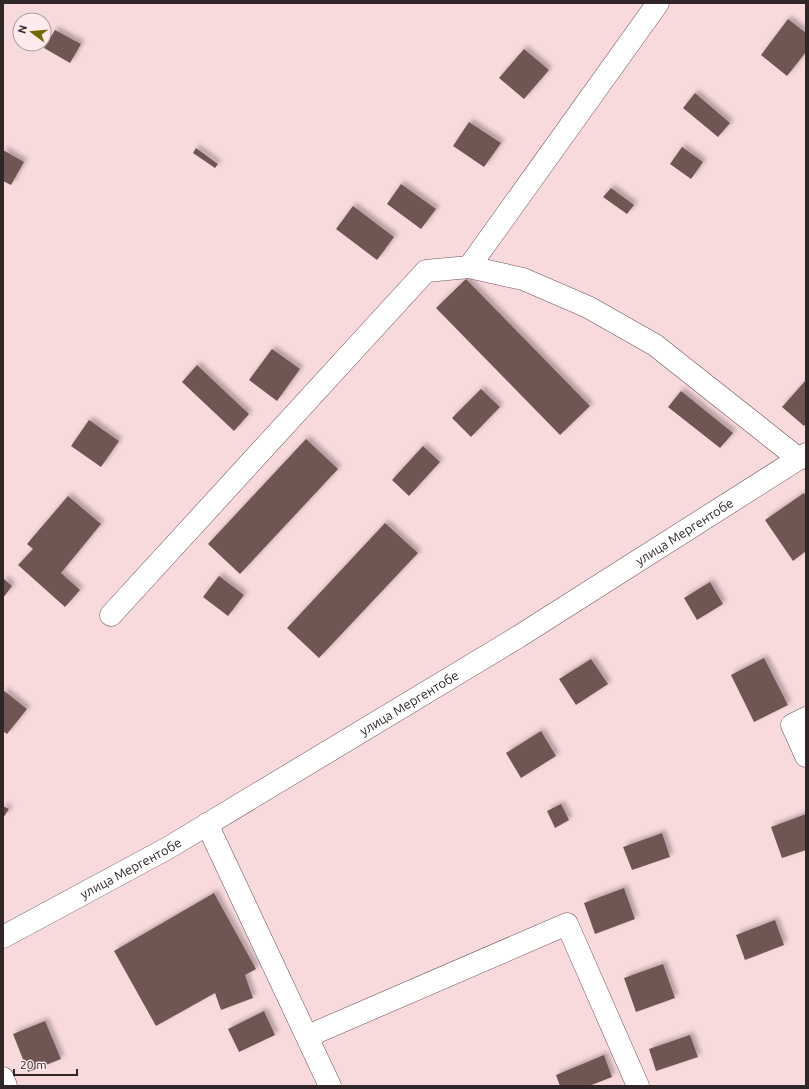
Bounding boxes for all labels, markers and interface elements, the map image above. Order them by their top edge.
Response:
north arrow [12,12,52,52]
text: N [15,24,29,35]
street label: улица Мергентобе [633,495,736,568]
street label: улица Мергентобе [357,668,461,738]
street label: улица Мергентобе [78,835,184,901]
scale bar [14,1051,77,1077]
text: 20 m [20,1058,47,1071]

